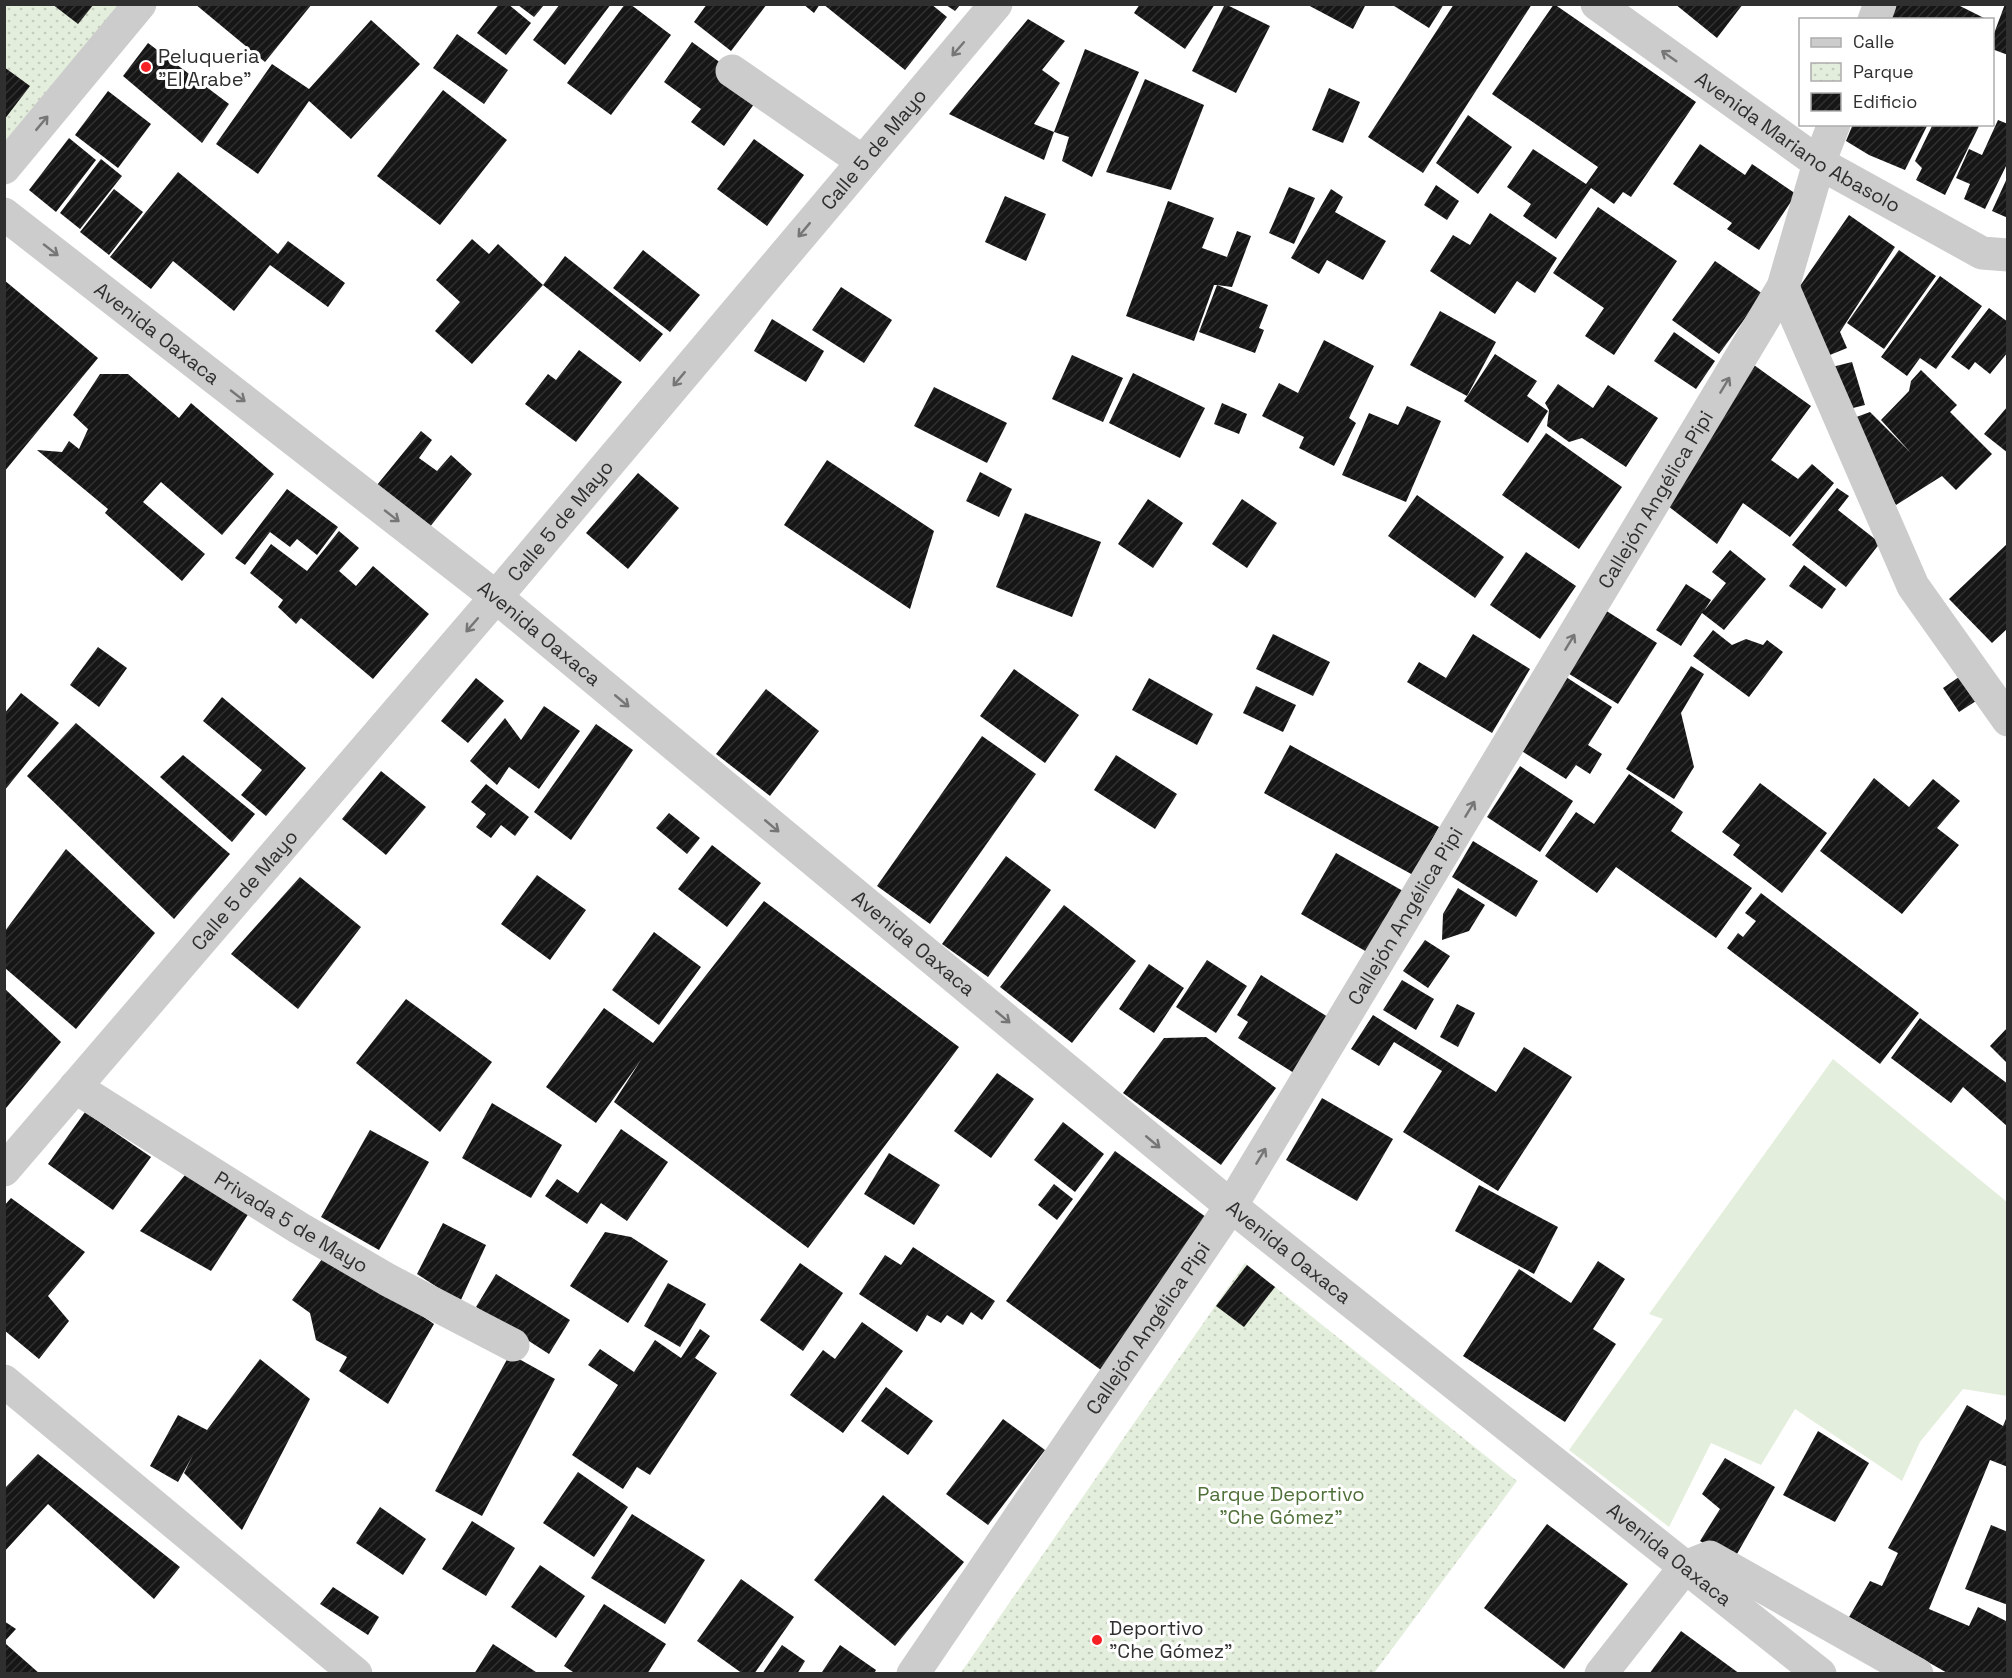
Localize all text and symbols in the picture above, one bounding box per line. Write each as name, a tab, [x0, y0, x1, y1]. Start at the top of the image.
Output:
legend	[1799, 18, 1994, 126]
text: Calle	[1853, 30, 1894, 53]
one-way arrow	[951, 41, 964, 57]
place label: Peluqueria "El Arabe"	[158, 43, 260, 92]
one-way arrow	[1661, 50, 1677, 62]
marker: Peluqueria "El Arabe"	[139, 60, 153, 74]
text: Parque	[1853, 60, 1914, 83]
street label: Avenida Mariano Abasolo	[1690, 65, 1905, 218]
street label: Calle 5 de Mayo	[815, 83, 932, 215]
text: Edificio	[1853, 90, 1917, 113]
one-way arrow	[35, 116, 49, 131]
one-way arrow	[797, 222, 811, 237]
one-way arrow	[42, 244, 58, 257]
street label: Avenida Oaxaca	[89, 276, 225, 390]
one-way arrow	[672, 371, 686, 386]
one-way arrow	[1719, 377, 1731, 394]
one-way arrow	[229, 389, 245, 402]
street label: Callejón Angélica Pipi	[1592, 406, 1719, 593]
street label: Calle 5 de Mayo	[502, 455, 619, 587]
one-way arrow	[383, 509, 399, 522]
street label: Avenida Oaxaca	[472, 575, 606, 692]
one-way arrow	[465, 617, 479, 632]
one-way arrow	[1565, 634, 1577, 651]
one-way arrow	[614, 695, 630, 708]
one-way arrow	[1464, 801, 1476, 818]
one-way arrow	[764, 819, 780, 832]
street label: Callejón Angélica Pipi	[1342, 822, 1469, 1010]
street label: Calle 5 de Mayo	[185, 824, 304, 956]
street label: Avenida Oaxaca	[847, 885, 981, 1002]
one-way arrow	[995, 1011, 1011, 1024]
one-way arrow	[1145, 1135, 1161, 1148]
one-way arrow	[1256, 1148, 1268, 1165]
street label: Privada 5 de Mayo	[209, 1165, 373, 1279]
street label: Avenida Oaxaca	[1221, 1194, 1357, 1310]
street label: Callejón Angélica Pipi	[1080, 1237, 1216, 1420]
park label: Parque Deportivo "Che Gómez"	[1197, 1481, 1365, 1530]
street label: Avenida Oaxaca	[1602, 1497, 1737, 1612]
place label: Deportivo "Che Gómez"	[1109, 1615, 1233, 1664]
marker: Deportivo "Che Gómez"	[1090, 1633, 1104, 1647]

